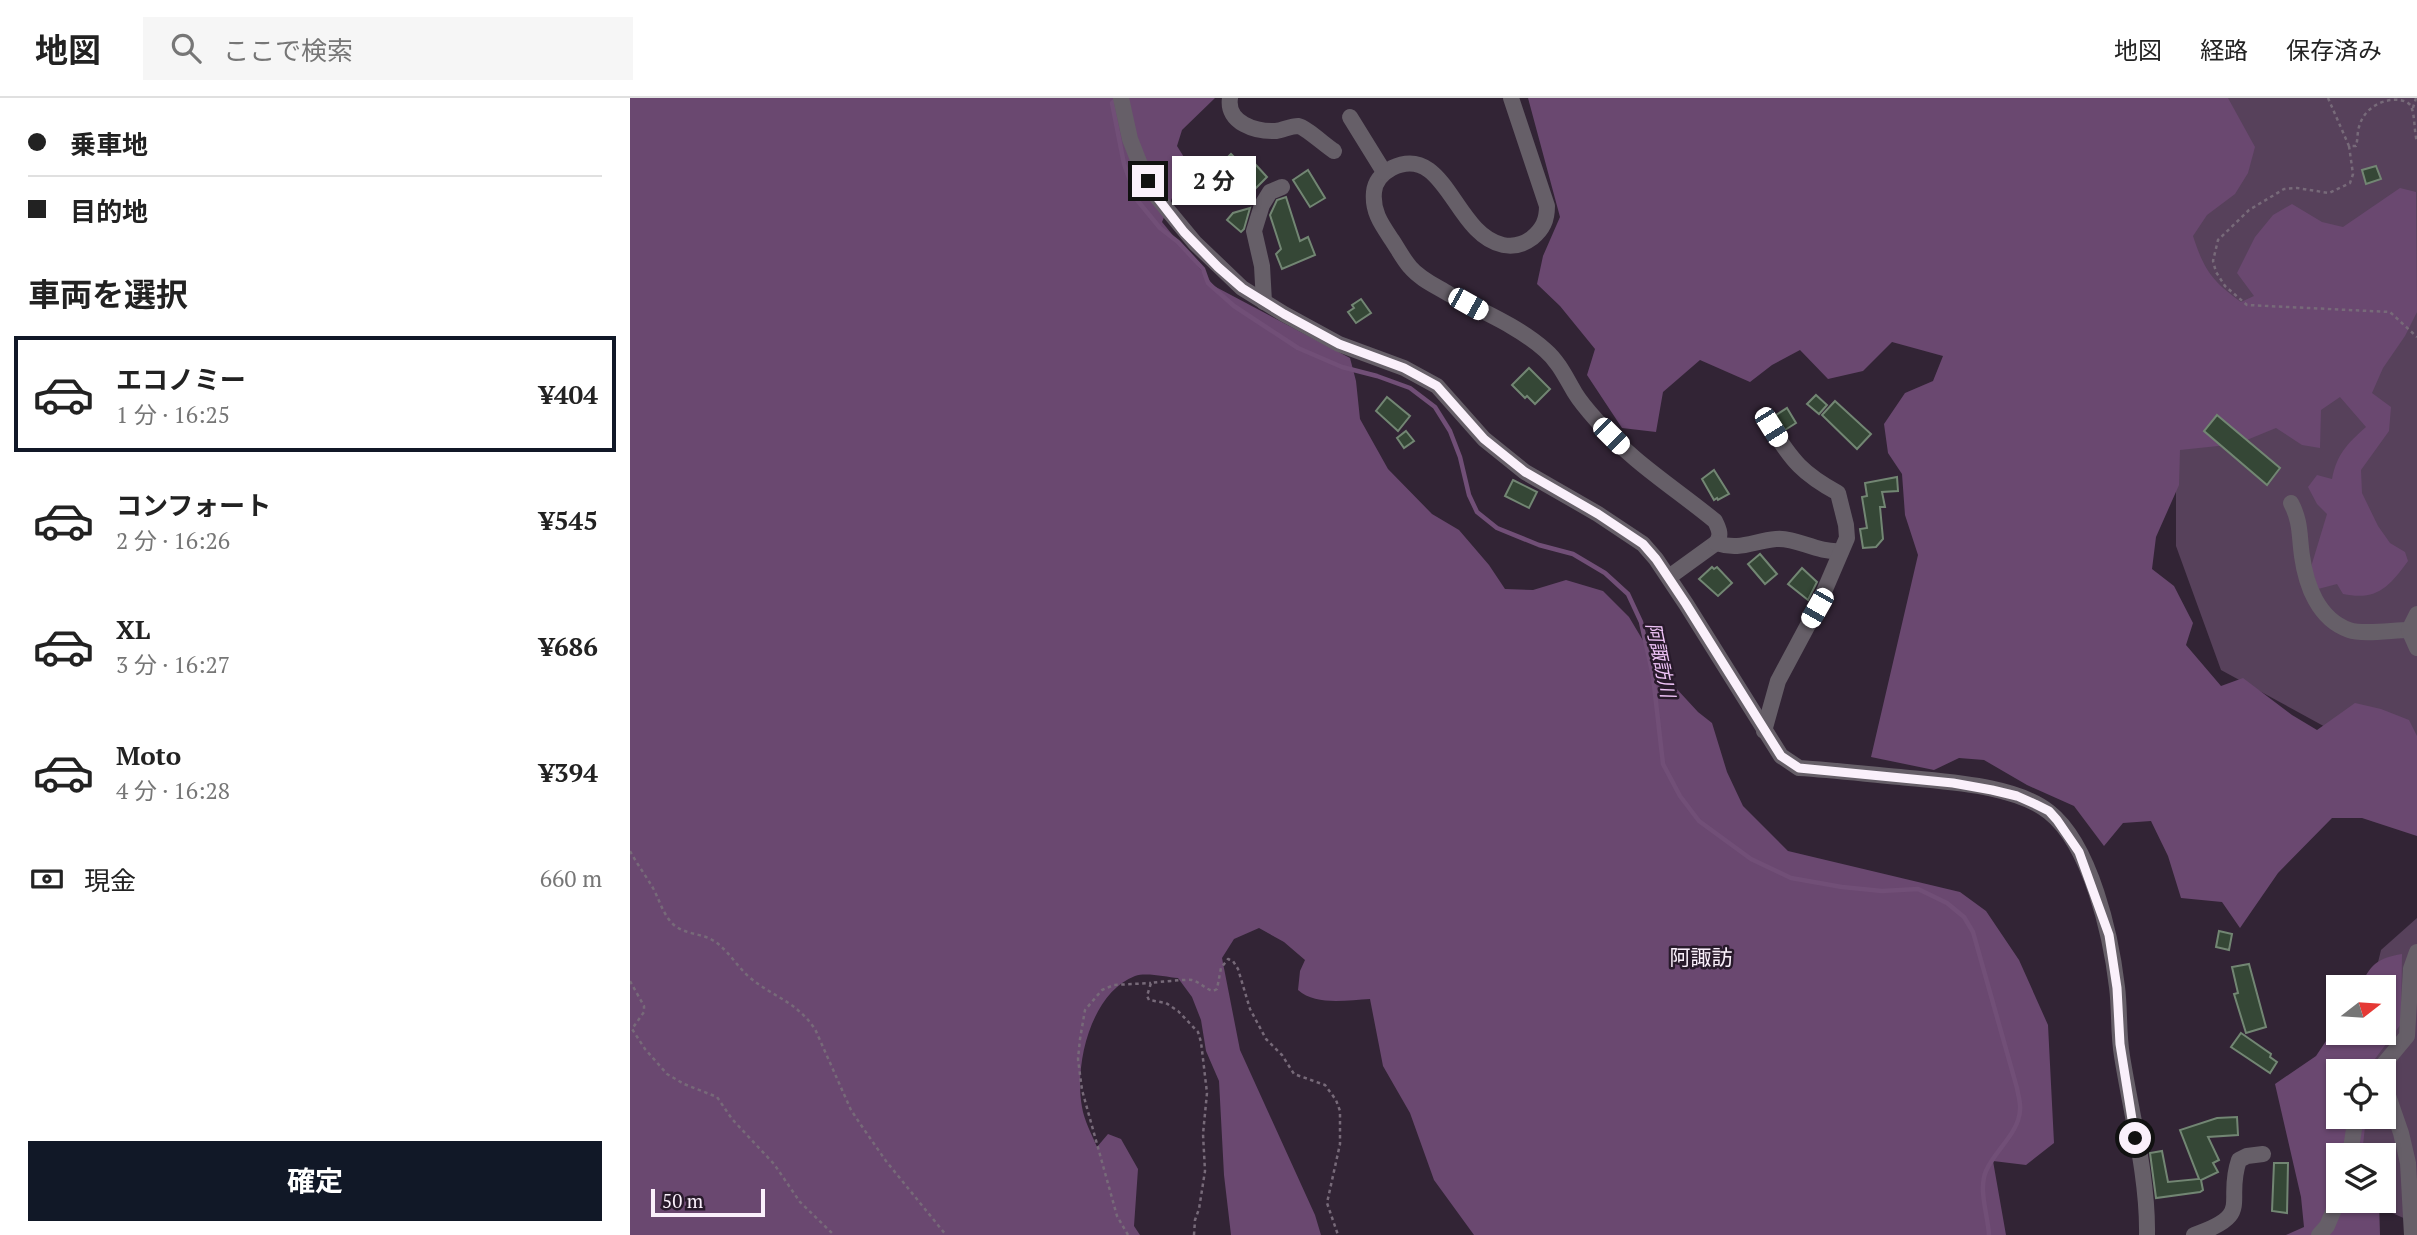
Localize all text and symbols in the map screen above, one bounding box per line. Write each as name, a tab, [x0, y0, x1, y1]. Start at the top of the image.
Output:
search box	[143, 17, 633, 80]
text: 地図	[35, 28, 101, 71]
icon: search	[167, 29, 205, 67]
text: ここで検索	[223, 33, 353, 67]
text: 地図	[2114, 34, 2162, 66]
text: 経路	[2200, 34, 2248, 66]
text: 保存済み	[2286, 34, 2382, 66]
text: 乗車地	[70, 127, 148, 161]
callout: 2 分	[1172, 156, 1256, 206]
route end	[1132, 165, 1164, 197]
text: 2 分	[1193, 165, 1235, 196]
text: 目的地	[70, 194, 148, 228]
text: 車両を選択	[28, 273, 188, 315]
car	[1445, 285, 1492, 323]
text: エコノミー	[116, 362, 246, 396]
icon: car	[32, 363, 95, 426]
text: ¥404	[539, 377, 598, 411]
text: 1 分 · 16:25	[116, 399, 230, 430]
car	[1751, 404, 1792, 450]
car	[1589, 414, 1634, 458]
text: コンフォート	[116, 488, 271, 522]
icon: car	[32, 489, 95, 552]
text: ¥545	[539, 503, 598, 537]
text: 2 分 · 16:26	[116, 525, 230, 556]
car	[1798, 585, 1837, 631]
text: XL	[116, 612, 150, 646]
icon: car	[32, 615, 95, 678]
water label: 阿諏訪川	[1641, 620, 1682, 702]
text: ¥686	[539, 629, 598, 663]
text: 3 分 · 16:27	[116, 649, 230, 680]
text: Moto	[116, 738, 181, 772]
icon: car	[32, 741, 95, 804]
text: ¥394	[539, 755, 598, 789]
text: 4 分 · 16:28	[116, 775, 230, 806]
icon: cash	[28, 860, 66, 898]
text: 現金	[84, 863, 136, 897]
text: 660 m	[540, 863, 602, 894]
district label: 阿諏訪	[1670, 943, 1733, 971]
north arrow	[2326, 975, 2396, 1045]
map controls	[2326, 975, 2396, 1213]
button: locate	[2326, 1059, 2396, 1129]
route start	[2119, 1122, 2151, 1154]
button: 確定	[28, 1141, 602, 1221]
button: layers	[2326, 1143, 2396, 1213]
scale bar	[651, 1186, 765, 1218]
text: 50 m	[662, 1188, 703, 1213]

